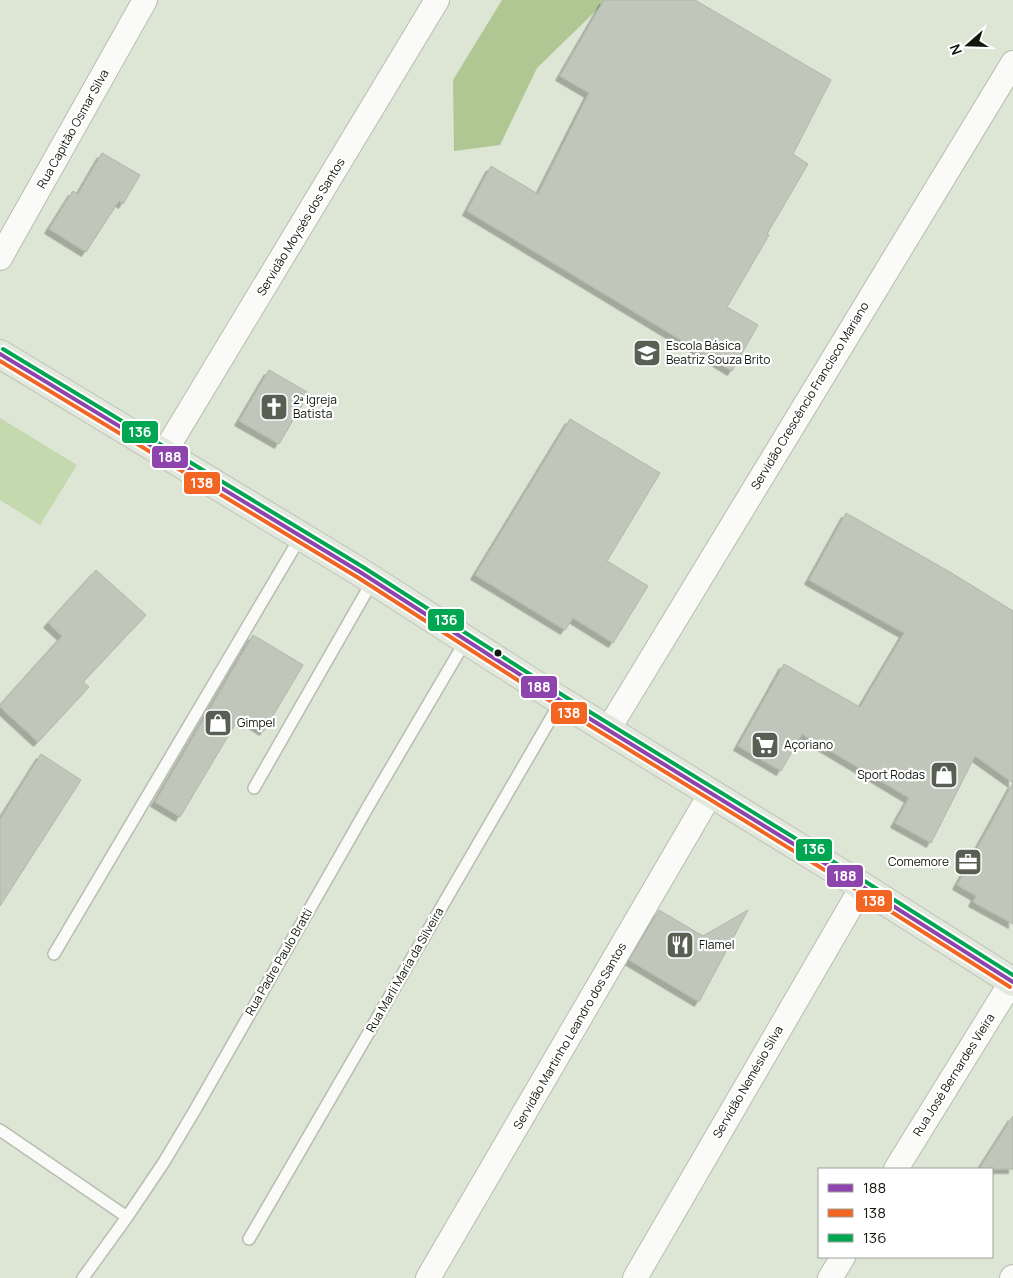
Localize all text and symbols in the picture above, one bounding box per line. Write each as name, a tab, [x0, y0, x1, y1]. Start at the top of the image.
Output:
north arrow	[943, 20, 993, 70]
text: N	[945, 42, 966, 58]
street label: Rua Capitão Osmar Silva	[33, 66, 112, 191]
street label: Servidão Moysés dos Santos	[253, 155, 349, 299]
street label: Servidão Crescêncio Francisco Mariano	[747, 299, 873, 493]
place label: Escola Básica Beatriz Souza Brito	[666, 337, 770, 368]
school or university icon: Escola Básica Beatriz Souza Brito	[632, 338, 662, 368]
place label: 2ª Igreja Batista	[293, 391, 337, 422]
church icon: 2ª Igreja Batista	[259, 392, 289, 422]
line badge: 136	[121, 420, 159, 444]
text: 136	[129, 422, 151, 441]
line badge: 188	[151, 445, 189, 469]
text: 188	[158, 447, 182, 466]
line badge: 138	[183, 471, 221, 495]
text: 138	[191, 473, 213, 492]
line badge: 136	[427, 608, 465, 632]
text: 136	[435, 610, 457, 629]
unlabelled marker	[493, 648, 503, 658]
line badge: 188	[520, 675, 558, 699]
text: 188	[527, 677, 551, 696]
line badge: 138	[550, 701, 588, 725]
text: 138	[558, 703, 580, 722]
shop icon: Gimpel	[203, 708, 233, 738]
place label: Gimpel	[237, 714, 275, 731]
supermarket icon: Açoriano	[750, 730, 780, 760]
place label: Açoriano	[784, 736, 833, 753]
shop icon: Sport Rodas	[929, 760, 959, 790]
place label: Sport Rodas	[857, 766, 925, 783]
line badge: 136	[795, 838, 833, 862]
text: 136	[803, 839, 825, 858]
office icon: Comemore	[953, 847, 983, 877]
place label: Comemore	[888, 853, 949, 870]
line badge: 188	[826, 864, 864, 888]
text: 188	[833, 866, 857, 885]
line badge: 138	[855, 889, 893, 913]
text: 138	[863, 891, 885, 910]
street label: Rua Marli Maria da Silveira	[362, 904, 447, 1035]
street label: Rua Padre Paulo Bratti	[241, 905, 316, 1018]
restaurant icon: Flamel	[665, 930, 695, 960]
place label: Flamel	[699, 936, 734, 953]
street label: Servidão Martinho Leandro dos Santos	[509, 939, 630, 1132]
street label: Rua José Bernardes Vieira	[909, 1010, 998, 1139]
street label: Servidão Nemésio Silva	[708, 1022, 787, 1141]
legend	[818, 1168, 993, 1258]
text: 188	[863, 1177, 886, 1198]
text: 138	[863, 1202, 886, 1223]
text: 136	[863, 1227, 886, 1248]

